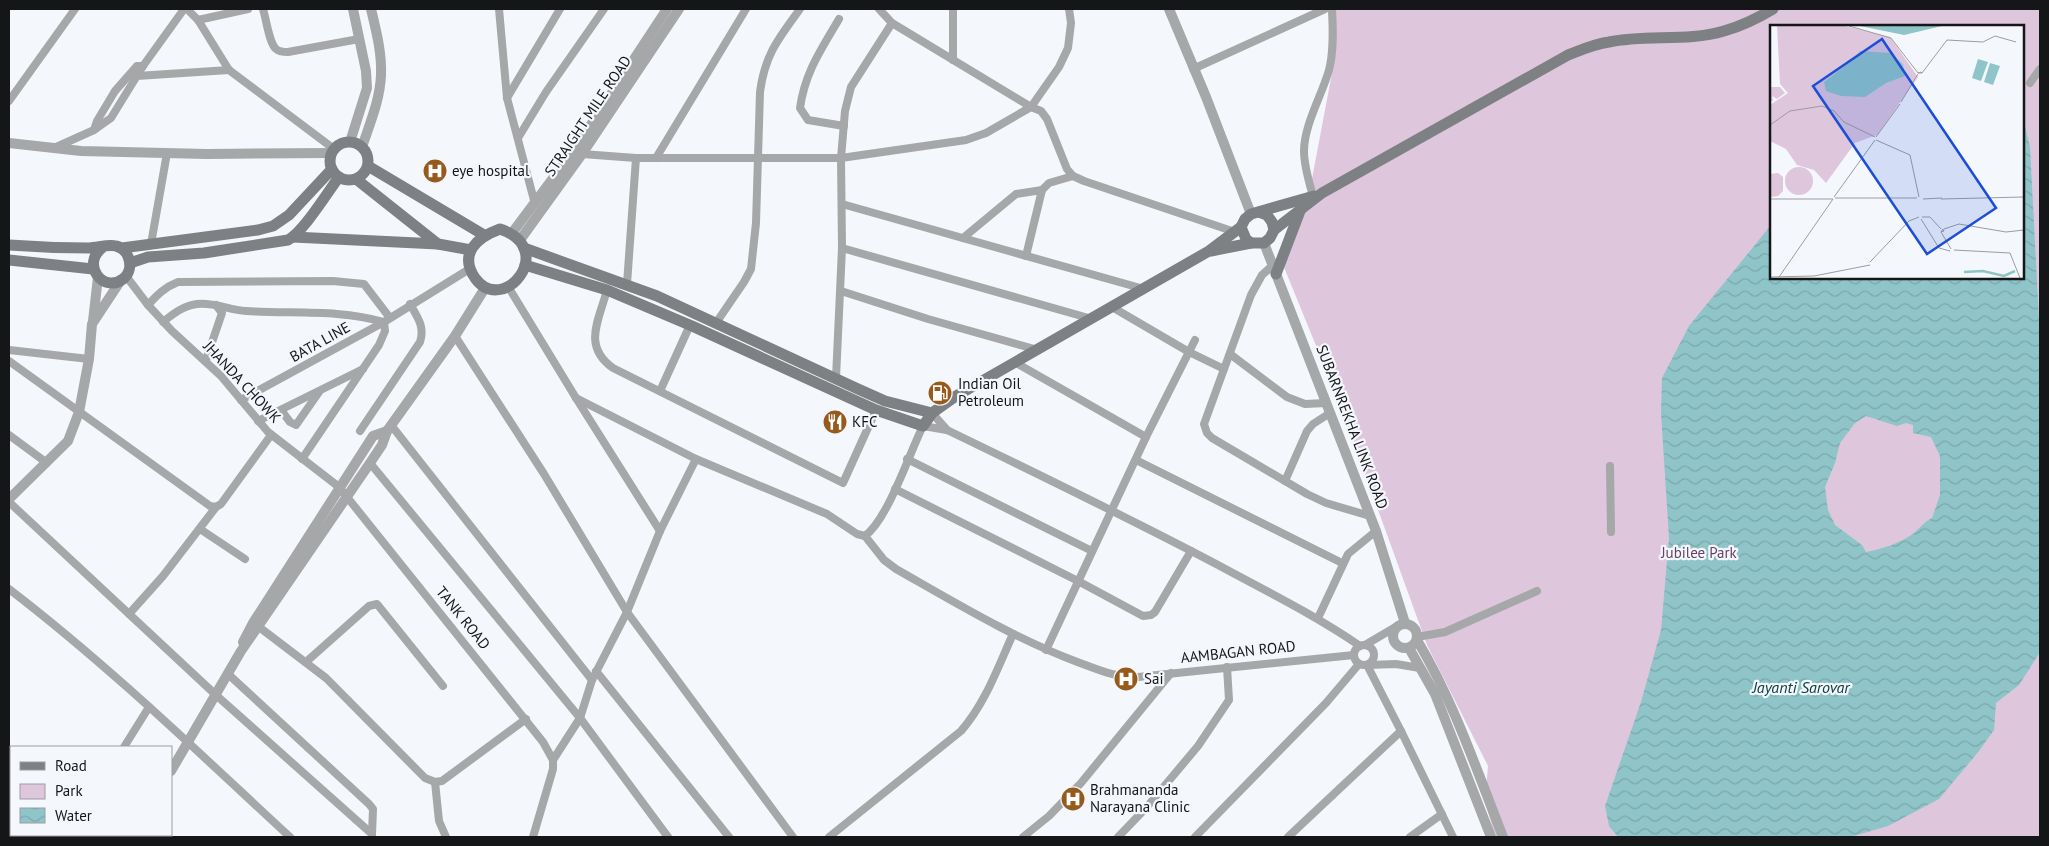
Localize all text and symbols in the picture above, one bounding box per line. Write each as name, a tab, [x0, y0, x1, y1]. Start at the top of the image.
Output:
inset map	[1770, 25, 2024, 279]
street label: STRAIGHT MILE ROAD	[540, 52, 635, 180]
hospital icon: eye hospital	[422, 158, 448, 184]
place label: eye hospital	[452, 161, 530, 180]
street label: BATA LINE	[286, 317, 353, 366]
street label: JHANDA CHOWK	[199, 336, 285, 427]
street label: SUBARNREKHA LINK ROAD	[1312, 342, 1393, 512]
place label: Indian Oil Petroleum	[958, 374, 1024, 410]
fuel station icon: Indian Oil Petroleum	[927, 380, 953, 406]
restaurant icon: KFC	[822, 409, 848, 435]
place label: KFC	[852, 412, 877, 431]
park label: Jubilee Park	[1660, 543, 1738, 562]
street label: TANK ROAD	[432, 582, 495, 653]
street label: AAMBAGAN ROAD	[1180, 636, 1296, 667]
hospital icon: Sai	[1113, 666, 1139, 692]
place label: Sai	[1144, 669, 1163, 688]
water label: Jayanti Sarovar	[1751, 677, 1851, 697]
legend	[10, 746, 172, 836]
text: Road	[55, 756, 87, 775]
place label: Brahmananda Narayana Clinic	[1090, 780, 1190, 816]
text: Park	[55, 781, 83, 800]
hospital icon: Brahmananda Narayana Clinic	[1060, 786, 1086, 812]
text: Water	[55, 806, 92, 825]

